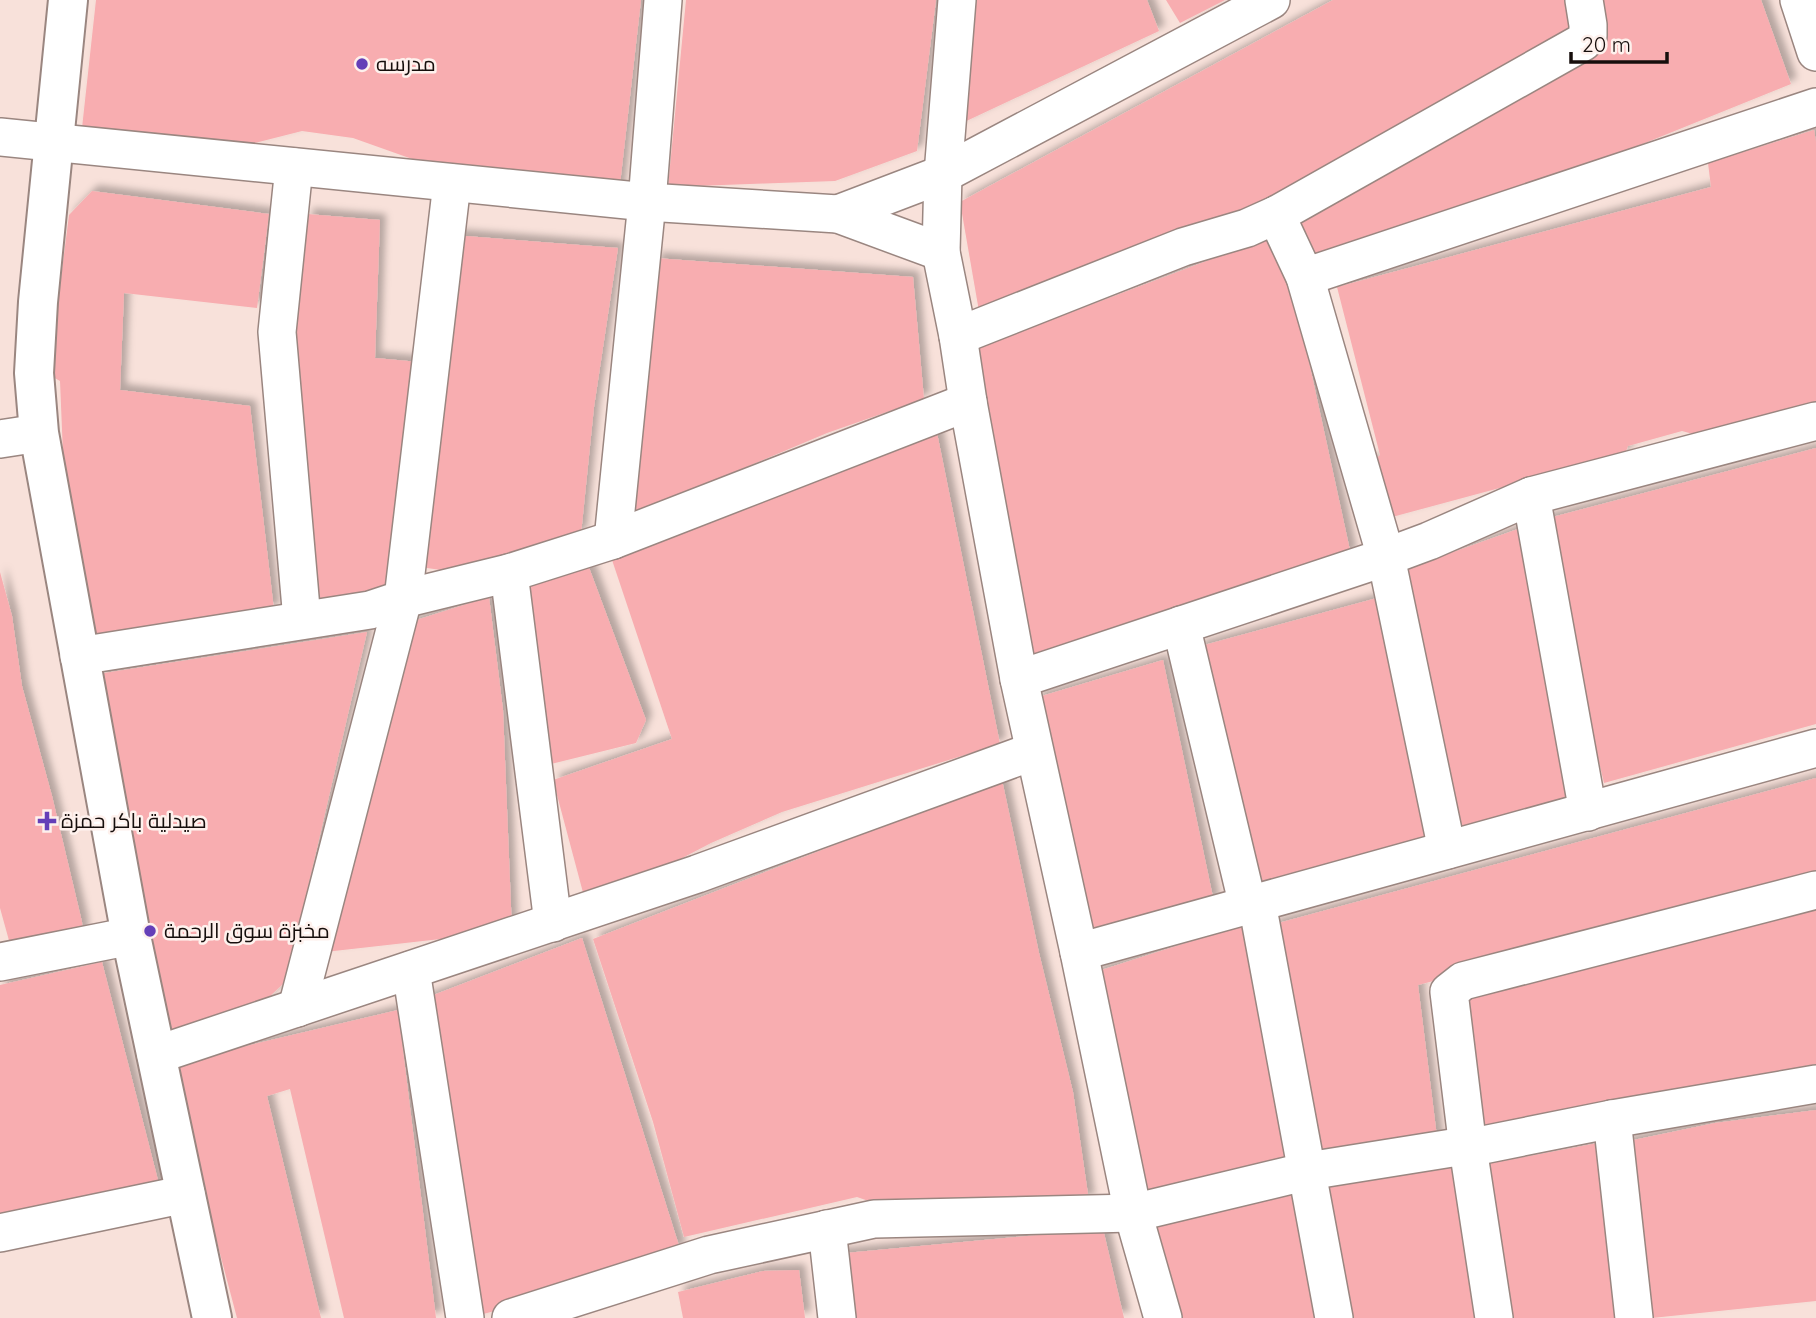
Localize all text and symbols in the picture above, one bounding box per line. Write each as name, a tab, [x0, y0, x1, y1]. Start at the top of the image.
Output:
scale bar	[1571, 21, 1667, 65]
text: 20 m	[1582, 31, 1631, 57]
place label: مدرسه	[376, 50, 436, 76]
marker: مدرسه	[354, 56, 370, 72]
place label: صيدلية باكر حمزة	[61, 807, 207, 833]
marker: صيدلية باكر حمزة	[39, 813, 55, 829]
place label: مخبزة سوق الرحمة	[164, 917, 330, 944]
marker: مخبزة سوق الرحمة	[142, 923, 158, 939]

